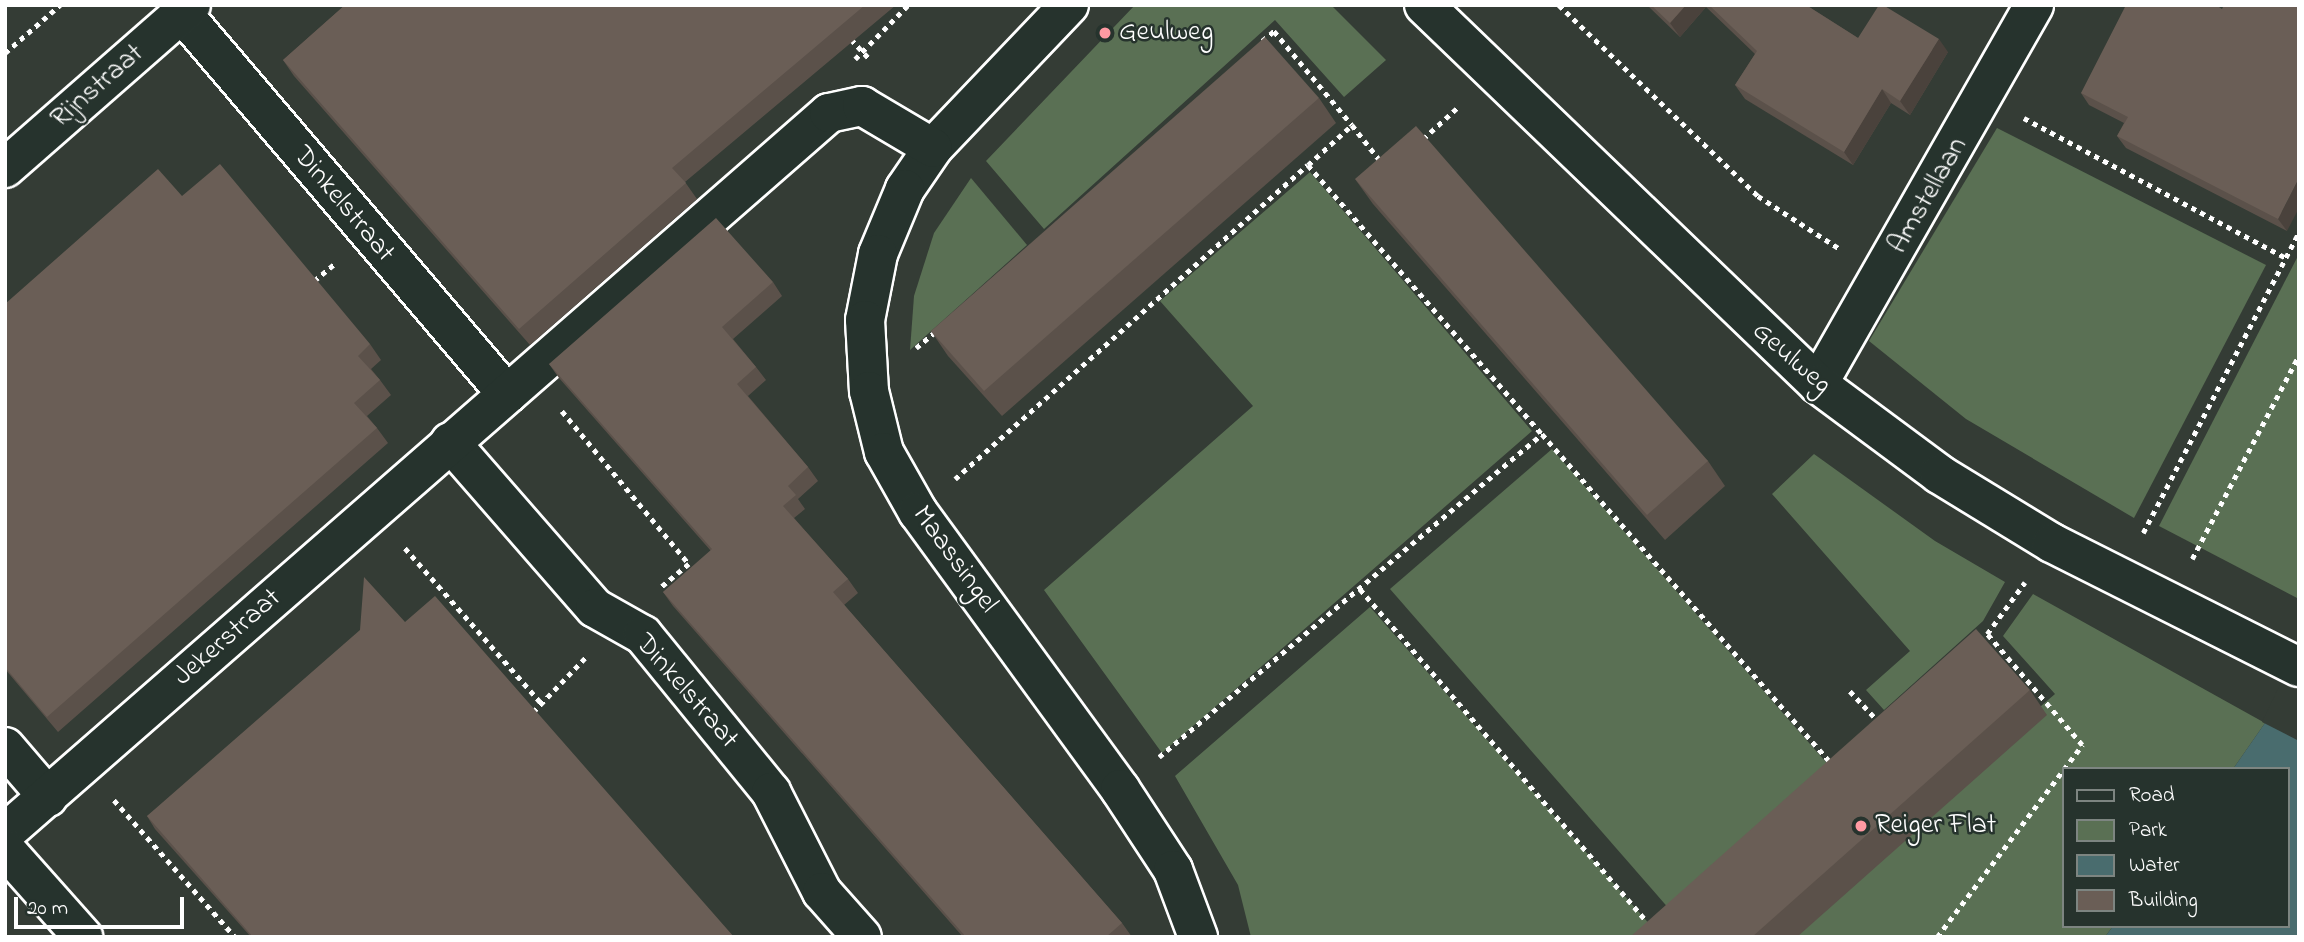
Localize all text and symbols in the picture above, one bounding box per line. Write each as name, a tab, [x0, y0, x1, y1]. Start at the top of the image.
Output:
place label: Geulweg	[1119, 16, 1213, 50]
marker: Geulweg	[1097, 25, 1113, 41]
street label: Rijnstraat	[45, 38, 151, 136]
street label: Amstellaan	[1882, 132, 1976, 260]
street label: Dinkelstraat	[285, 140, 401, 270]
street label: Geulweg	[1744, 315, 1838, 403]
street label: Maassingel	[904, 500, 1004, 620]
street label: Jekerstraat	[167, 582, 289, 694]
street label: Dinkelstraat	[627, 628, 745, 756]
legend	[2062, 767, 2290, 928]
text: Road	[2129, 781, 2175, 811]
place label: Reiger Flat	[1875, 809, 1996, 843]
text: Park	[2129, 816, 2167, 846]
marker: Reiger Flat	[1853, 818, 1869, 834]
text: Water	[2129, 851, 2180, 881]
scale bar	[18, 883, 187, 927]
text: Building	[2129, 886, 2198, 916]
text: 20 m	[27, 894, 68, 924]

